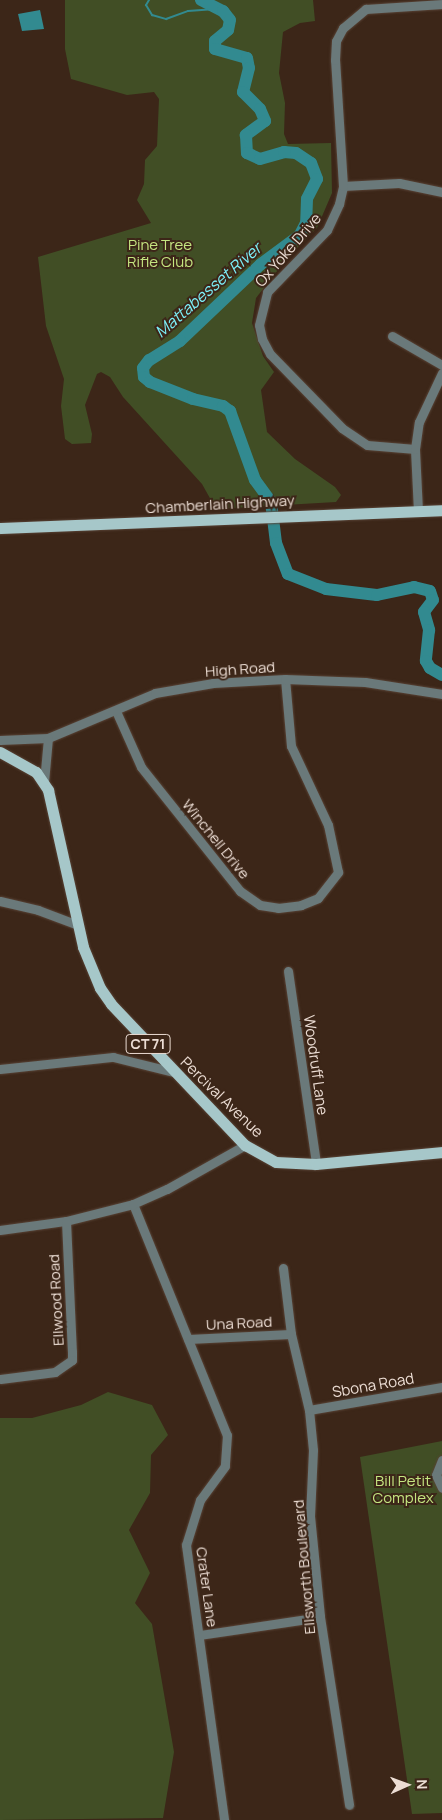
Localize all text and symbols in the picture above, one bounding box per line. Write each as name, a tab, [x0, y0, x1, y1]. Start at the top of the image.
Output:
street label: Ox Yoke Drive	[251, 210, 325, 290]
park label: Pine Tree Rifle Club	[127, 235, 193, 270]
water label: Mattabesset River	[151, 239, 265, 341]
street label: Chamberlain Highway	[145, 491, 295, 517]
street label: High Road	[204, 658, 276, 680]
street label: Winchell Drive	[178, 796, 254, 882]
street label: Woodruff Lane	[300, 1014, 332, 1116]
road number: CT 71	[124, 1032, 172, 1056]
street label: Percival Avenue	[177, 1053, 267, 1141]
street label: Ellwood Road	[45, 1254, 67, 1346]
street label: Una Road	[205, 1312, 273, 1334]
street label: Sbona Road	[331, 1369, 415, 1401]
park label: Bill Petit Complex	[372, 1471, 434, 1506]
street label: Ellsworth Boulevard	[289, 1499, 319, 1635]
street label: Crater Lane	[192, 1546, 222, 1628]
north arrow	[382, 1760, 432, 1810]
text: N	[413, 1779, 432, 1790]

